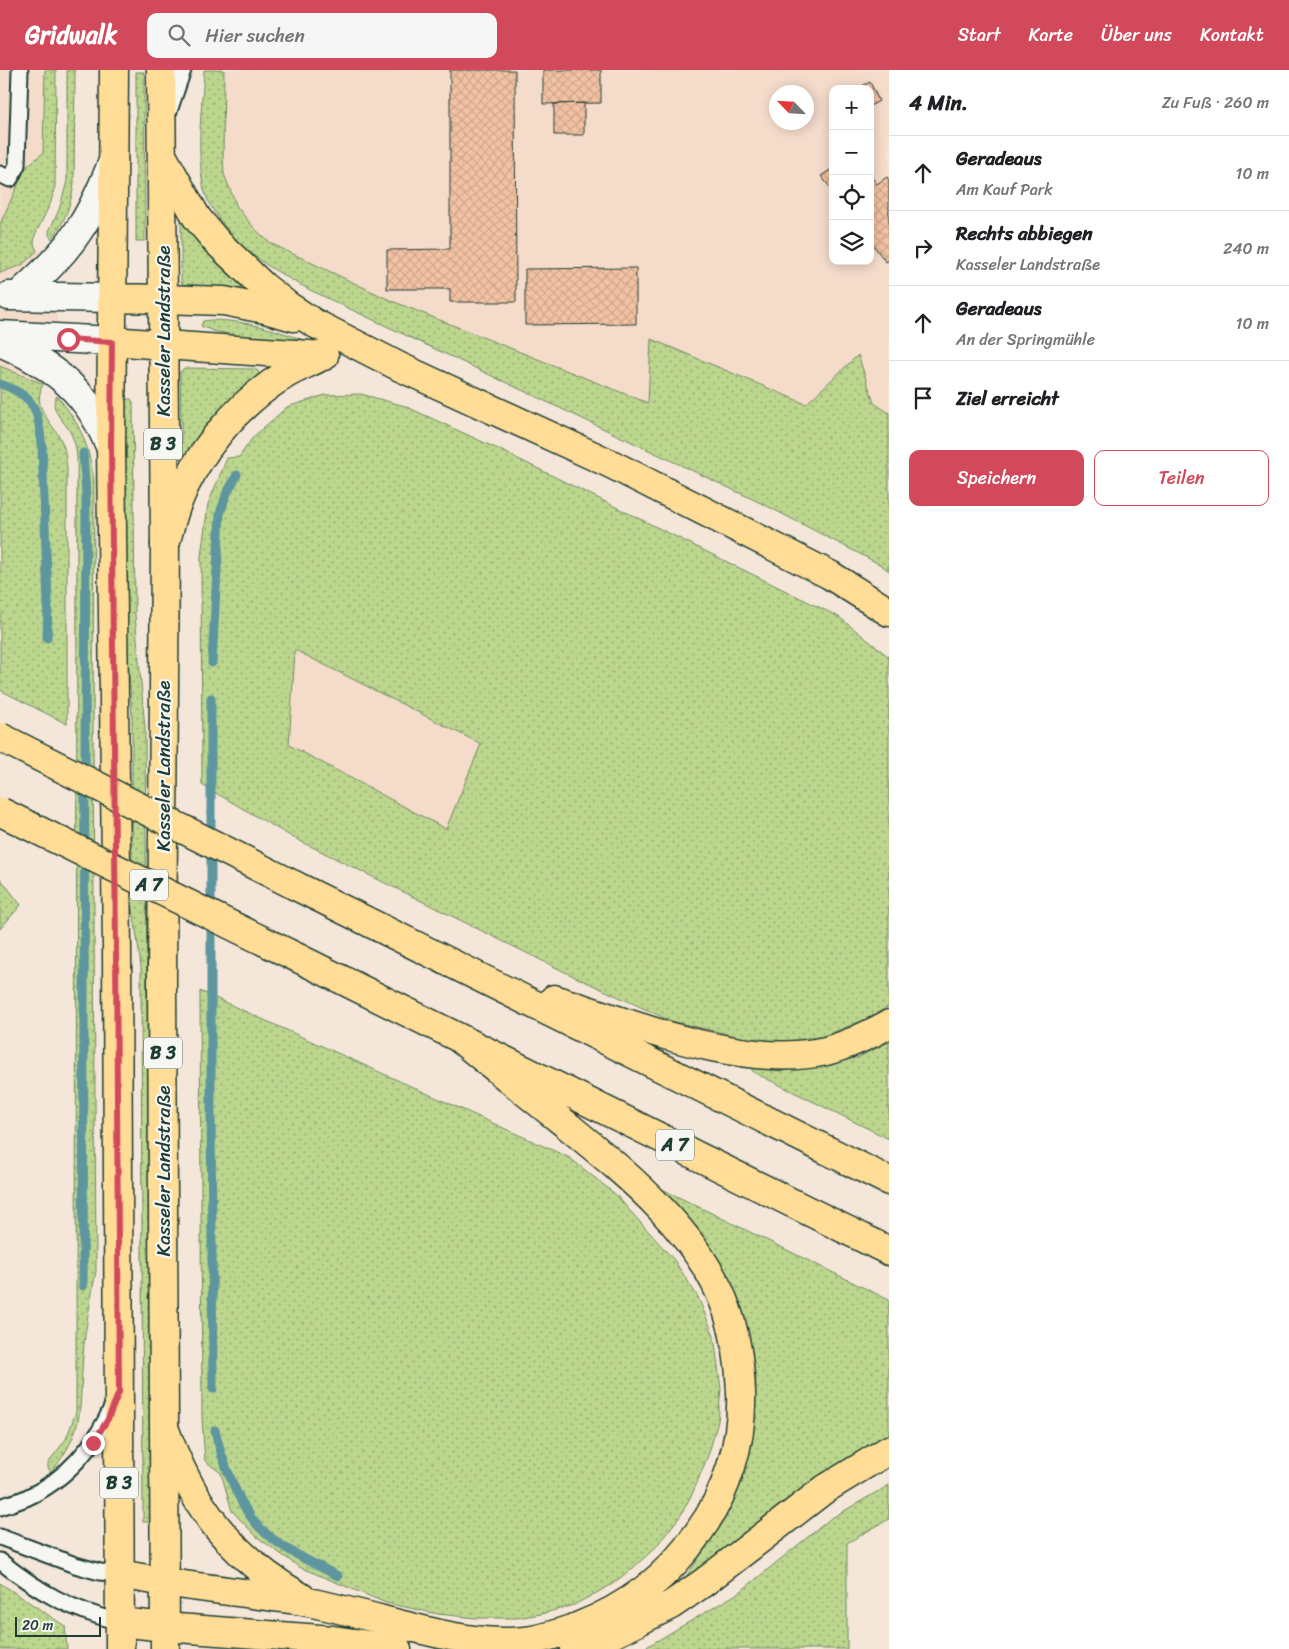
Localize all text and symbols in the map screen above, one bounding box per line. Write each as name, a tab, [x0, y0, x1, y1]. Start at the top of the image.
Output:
search box	[147, 13, 497, 58]
text: Gridwalk	[25, 14, 117, 56]
text: Hier suchen	[205, 19, 305, 52]
text: Start	[958, 19, 1001, 51]
text: Karte	[1029, 19, 1073, 51]
text: Über uns	[1101, 19, 1172, 51]
text: Kontakt	[1200, 19, 1264, 51]
icon: search	[165, 21, 193, 49]
text: 4 Min.	[909, 84, 968, 122]
north arrow	[769, 85, 814, 130]
map controls	[829, 85, 874, 265]
button: +	[829, 85, 874, 130]
text: Zu Fuß · 260 m	[1162, 88, 1269, 117]
button: −	[829, 130, 874, 175]
text: Geradeaus	[956, 142, 1042, 175]
icon: ahead	[909, 159, 937, 187]
text: 10 m	[1236, 159, 1269, 188]
button: locate	[829, 175, 874, 220]
text: Am Kauf Park	[956, 175, 1053, 204]
text: Rechts abbiegen	[956, 217, 1093, 250]
button: layers	[829, 220, 874, 265]
icon: right	[909, 234, 937, 262]
text: 240 m	[1223, 234, 1269, 263]
street label: Kasseler Landstraße	[147, 246, 180, 416]
text: Kasseler Landstraße	[956, 250, 1100, 279]
text: Geradeaus	[956, 292, 1042, 325]
icon: ahead	[909, 309, 937, 337]
text: 10 m	[1236, 309, 1269, 338]
text: An der Springmühle	[956, 325, 1095, 354]
route start	[57, 328, 80, 351]
text: Ziel erreicht	[956, 382, 1059, 415]
icon: arrive	[909, 384, 937, 412]
road number: B 3	[144, 428, 182, 459]
button: Speichern	[909, 450, 1084, 506]
button: Teilen	[1094, 450, 1269, 506]
street label: Kasseler Landstraße	[147, 681, 180, 851]
road number: A 7	[130, 870, 168, 900]
road number: B 3	[144, 1038, 182, 1068]
street label: Kasseler Landstraße	[147, 1086, 180, 1256]
road number: A 7	[656, 1130, 694, 1160]
route end	[82, 1432, 105, 1455]
road number: B 3	[100, 1468, 138, 1499]
text: 20 m	[22, 1613, 53, 1638]
scale bar	[15, 1614, 101, 1637]

